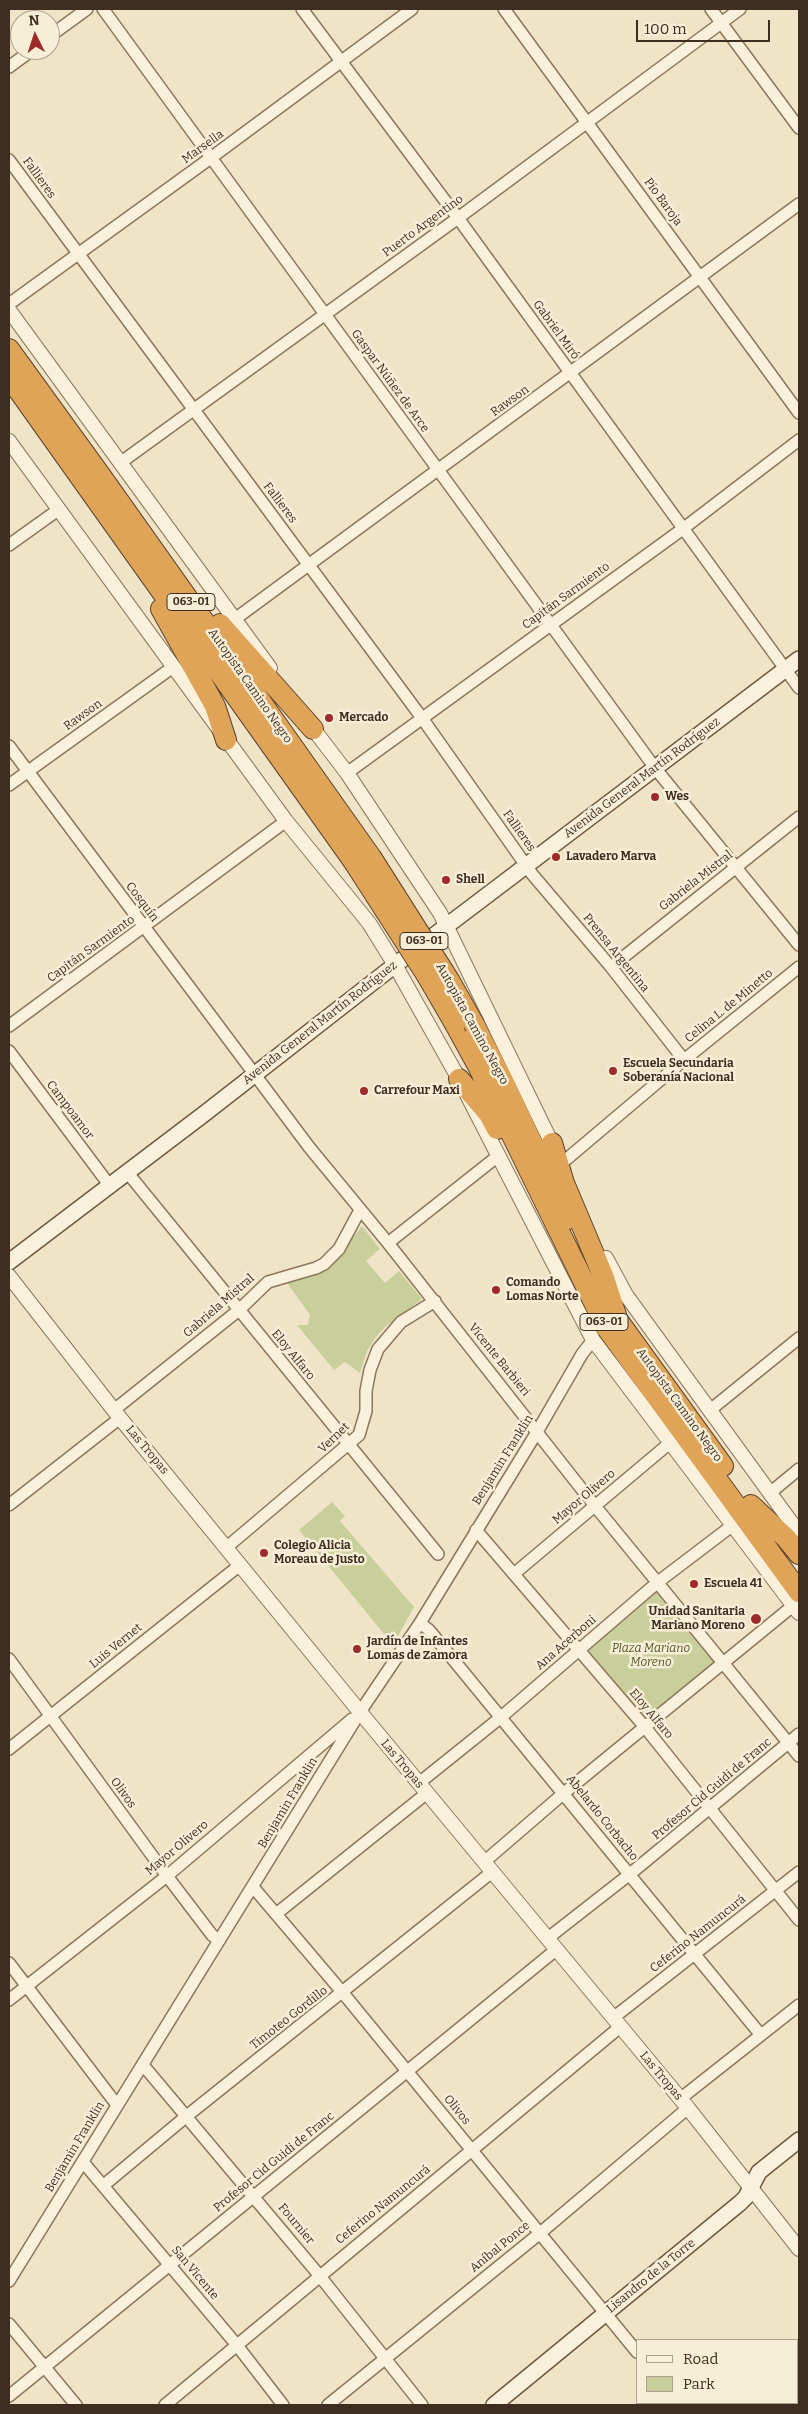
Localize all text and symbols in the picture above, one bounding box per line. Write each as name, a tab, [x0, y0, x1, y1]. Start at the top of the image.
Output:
north arrow	[10, 10, 60, 60]
scale bar	[638, 10, 772, 42]
text: N	[28, 12, 40, 29]
text: 100 m	[644, 20, 687, 38]
street label: Marsella	[179, 127, 227, 167]
street label: Fallieres	[19, 155, 59, 201]
street label: Pío Baroja	[641, 175, 685, 229]
street label: Puerto Argentino	[380, 192, 466, 260]
street label: Gabriel Miró	[530, 298, 582, 362]
street label: Gaspar Núñez de Arce	[348, 327, 432, 435]
street label: Rawson	[488, 382, 532, 420]
street label: Fallieres	[260, 480, 300, 526]
street label: Capitán Sarmiento	[520, 559, 612, 633]
road number: 063-01	[167, 594, 215, 610]
street label: Autopista Camino Negro	[205, 626, 295, 746]
street label: Rawson	[61, 696, 105, 734]
place label: Mercado	[339, 711, 388, 725]
marker: Mercado	[323, 712, 335, 724]
street label: Avenida General Martín Rodríguez	[561, 715, 723, 841]
place label: Wes	[665, 790, 689, 804]
marker: Wes	[649, 791, 661, 803]
street label: Fallieres	[500, 807, 538, 855]
street label: Gabriela Mistral	[656, 848, 736, 914]
place label: Lavadero Marva	[566, 850, 656, 864]
marker: Lavadero Marva	[550, 851, 562, 863]
place label: Shell	[456, 873, 485, 887]
marker: Shell	[440, 874, 452, 886]
street label: Cosquín	[123, 879, 161, 925]
street label: Prensa Argentina	[580, 911, 652, 995]
street label: Capitán Sarmiento	[45, 912, 137, 986]
road number: 063-01	[400, 932, 448, 949]
street label: Avenida General Martín Rodríguez	[240, 958, 400, 1088]
street label: Autopista Camino Negro	[433, 961, 511, 1087]
street label: Celina L. de Minetto	[682, 966, 776, 1046]
place label: Escuela Secundaria Soberanía Nacional	[623, 1057, 734, 1085]
marker: Escuela Secundaria Soberanía Nacional	[607, 1065, 619, 1077]
street label: Campoamor	[43, 1078, 97, 1142]
place label: Carrefour Maxi	[374, 1084, 460, 1098]
marker: Carrefour Maxi	[358, 1085, 370, 1097]
street label: Gabriela Mistral	[181, 1271, 257, 1341]
place label: Comando Lomas Norte	[506, 1276, 579, 1304]
marker: Comando Lomas Norte	[490, 1284, 502, 1296]
road number: 063-01	[580, 1314, 628, 1330]
street label: Vicente Barbieri	[465, 1321, 533, 1399]
street label: Eloy Alfaro	[268, 1327, 318, 1383]
street label: Autopista Camino Negro	[633, 1345, 725, 1465]
street label: Benjamin Franklin	[469, 1412, 537, 1508]
street label: Vernet	[315, 1420, 353, 1456]
street label: Las Tropas	[122, 1423, 172, 1477]
street label: Mayor Olivero	[550, 1467, 618, 1527]
place label: Colegio Alicia Moreau de Justo	[274, 1539, 365, 1567]
marker: Colegio Alicia Moreau de Justo	[258, 1547, 270, 1559]
place label: Escuela 41	[704, 1577, 762, 1591]
marker: Escuela 41	[688, 1578, 700, 1590]
place label: Unidad Sanitaria Mariano Moreno	[649, 1605, 745, 1633]
marker: Unidad Sanitaria Mariano Moreno	[749, 1612, 763, 1626]
street label: Ana Acerboni	[533, 1613, 599, 1673]
street label: Luis Vernet	[87, 1621, 145, 1671]
place label: Jardín de Infantes Lomas de Zamora	[367, 1635, 468, 1663]
park label: Plaza Mariano Moreno	[612, 1642, 690, 1670]
marker: Jardín de Infantes Lomas de Zamora	[351, 1643, 363, 1655]
street label: Eloy Alfaro	[626, 1686, 676, 1742]
street label: Profesor Cid Guidi de Franc	[650, 1735, 774, 1843]
street label: Las Tropas	[377, 1737, 427, 1791]
street label: Benjamin Franklin	[255, 1755, 321, 1851]
street label: Abelardo Corbacho	[563, 1772, 641, 1864]
street label: Olivos	[107, 1775, 139, 1811]
street label: Mayor Olivero	[143, 1818, 211, 1878]
street label: Ceferino Namuncurá	[647, 1892, 749, 1976]
street label: Timoteo Gordillo	[248, 1983, 330, 2053]
street label: Las Tropas	[636, 2049, 686, 2103]
street label: Olivos	[441, 2092, 473, 2128]
street label: Benjamin Franklin	[42, 2099, 108, 2195]
street label: Profesor Cid Guidi de Franc	[211, 2109, 337, 2215]
street label: Ceferino Namuncurá	[333, 2162, 433, 2248]
street label: Fournier	[275, 2201, 317, 2247]
street label: Aníbal Ponce	[467, 2218, 533, 2276]
street label: Lisandro de la Torre	[604, 2236, 698, 2316]
street label: San Vicente	[168, 2243, 222, 2303]
legend	[636, 2339, 798, 2404]
text: Road	[683, 2350, 718, 2368]
text: Park	[683, 2375, 715, 2393]

